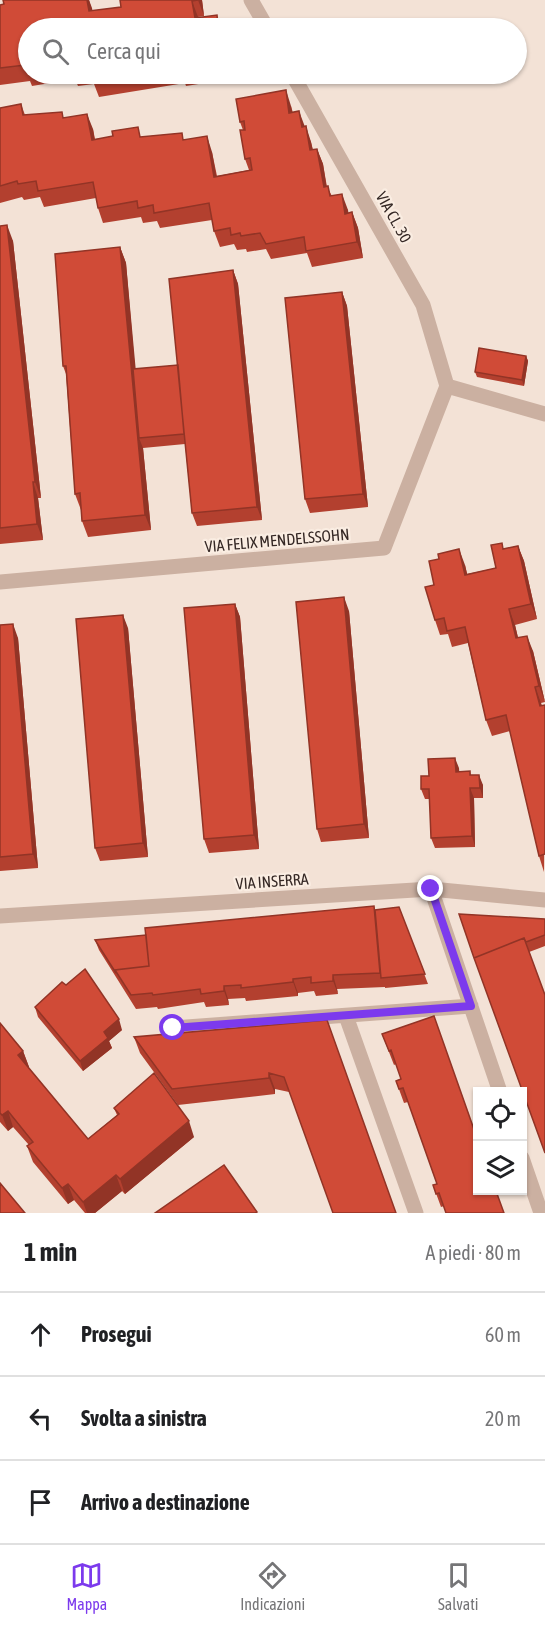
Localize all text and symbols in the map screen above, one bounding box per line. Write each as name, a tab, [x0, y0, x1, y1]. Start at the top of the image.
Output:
search box	[18, 18, 527, 84]
icon: search	[39, 35, 72, 68]
text: Cerca qui	[87, 38, 161, 64]
street label: VIA CL. 30	[373, 188, 415, 246]
street label: VIA FELIX MENDELSSOHN	[204, 525, 350, 555]
street label: VIA INSERRA	[235, 869, 309, 893]
route end	[417, 875, 443, 901]
route start	[159, 1014, 185, 1040]
map controls	[473, 1087, 527, 1195]
button: locate	[473, 1087, 527, 1141]
button: layers	[473, 1141, 527, 1195]
text: 1 min	[24, 1237, 77, 1267]
text: A piedi · 80 m	[426, 1241, 521, 1264]
icon: ahead	[24, 1318, 57, 1351]
text: Prosegui	[81, 1321, 152, 1347]
text: 60 m	[485, 1323, 521, 1346]
icon: left	[24, 1402, 57, 1435]
text: Svolta a sinistra	[81, 1405, 207, 1431]
text: 20 m	[485, 1407, 521, 1430]
icon: arrive	[24, 1486, 57, 1519]
text: Arrivo a destinazione	[81, 1489, 250, 1515]
tab: Mappa	[66, 1559, 107, 1613]
tab: Indicazioni	[240, 1559, 305, 1613]
tab: Salvati	[438, 1559, 478, 1613]

